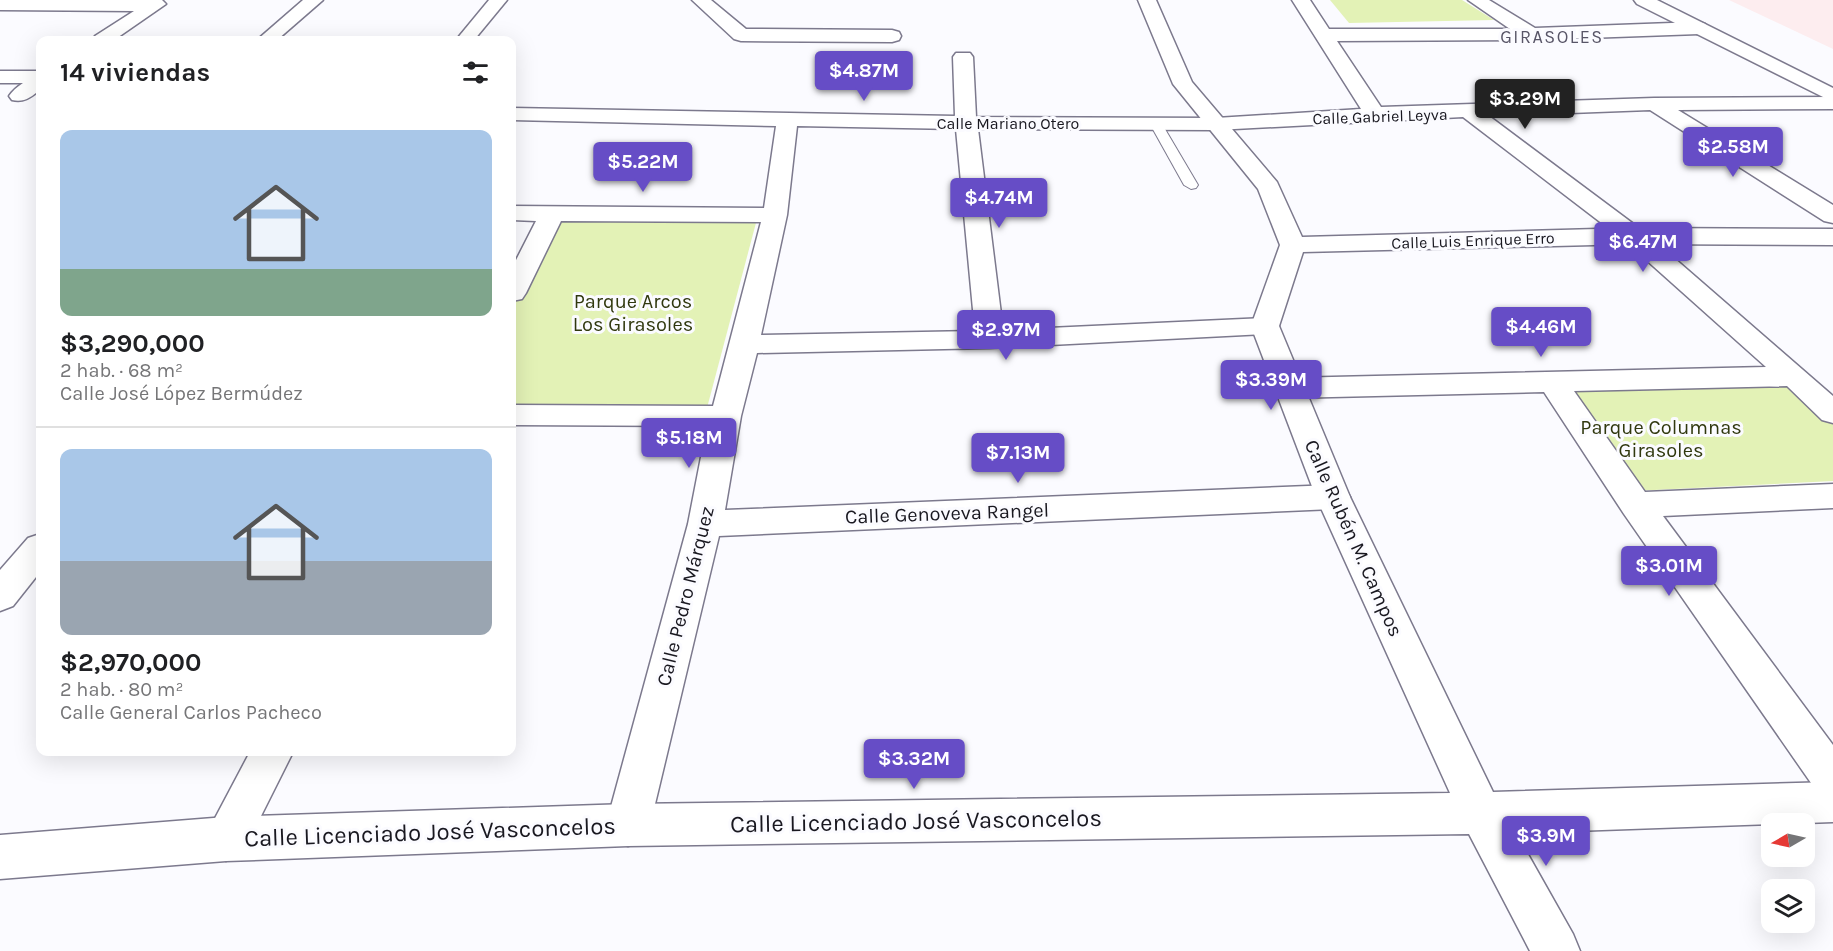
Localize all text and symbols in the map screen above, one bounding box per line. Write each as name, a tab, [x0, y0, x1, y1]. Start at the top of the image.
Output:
district label: GIRASOLES	[1500, 26, 1604, 48]
pin: $4.87M	[815, 51, 913, 102]
icon: filters	[459, 56, 492, 89]
text: 14 viviendas	[60, 57, 210, 88]
text: $4.87M	[829, 59, 899, 82]
pin: $3.29M	[1476, 79, 1574, 130]
text: $3.29M	[1489, 87, 1561, 110]
street label: Calle Gabriel Leyva	[1312, 105, 1448, 128]
street label: Calle Mariano Otero	[937, 114, 1079, 133]
pin: $2.58M	[1684, 127, 1782, 178]
text: $2.58M	[1697, 135, 1769, 158]
pin: $5.22M	[594, 142, 692, 193]
text: $5.22M	[607, 150, 679, 173]
icon: home	[222, 169, 330, 277]
pin: $4.74M	[950, 178, 1048, 229]
text: $4.74M	[964, 186, 1034, 209]
pin: $6.47M	[1594, 222, 1692, 273]
street label: Calle Luis Enrique Erro	[1391, 228, 1555, 253]
text: $6.47M	[1608, 230, 1678, 253]
park label: Parque Arcos Los Girasoles	[573, 290, 693, 336]
pin: $4.46M	[1492, 307, 1590, 358]
pin: $2.97M	[957, 310, 1055, 361]
text: $4.46M	[1505, 315, 1577, 338]
text: $2.97M	[971, 318, 1041, 341]
text: $3,290,000	[60, 328, 205, 359]
text: 2 hab. · 68 m²	[60, 359, 183, 382]
pin: $3.39M	[1222, 360, 1320, 411]
text: $3.39M	[1235, 368, 1307, 391]
text: Calle José López Bermúdez	[60, 382, 303, 405]
park label: Parque Columnas Girasoles	[1580, 416, 1742, 462]
pin: $5.18M	[640, 418, 738, 469]
text: $5.18M	[655, 426, 723, 449]
pin: $7.13M	[969, 433, 1067, 484]
street label: Calle Rubén M. Campos	[1300, 436, 1407, 640]
text: $7.13M	[985, 441, 1051, 464]
icon: home	[222, 488, 330, 596]
street label: Calle Genoveva Rangel	[845, 498, 1049, 529]
street label: Calle Pedro Márquez	[652, 504, 719, 688]
pin: $3.01M	[1620, 546, 1718, 597]
text: $3.01M	[1635, 554, 1703, 577]
text: $2,970,000	[60, 647, 201, 678]
text: 2 hab. · 80 m²	[60, 678, 184, 701]
text: Calle General Carlos Pacheco	[60, 701, 322, 724]
pin: $3.32M	[865, 739, 963, 790]
text: $3.32M	[878, 747, 950, 770]
street label: Calle Licenciado José Vasconcelos	[730, 804, 1102, 838]
street label: Calle Licenciado José Vasconcelos	[244, 812, 616, 852]
north arrow	[1761, 813, 1815, 867]
map controls	[1761, 813, 1815, 933]
pin: $3.9M	[1504, 816, 1588, 867]
text: $3.9M	[1516, 824, 1576, 847]
button: layers	[1761, 879, 1815, 933]

